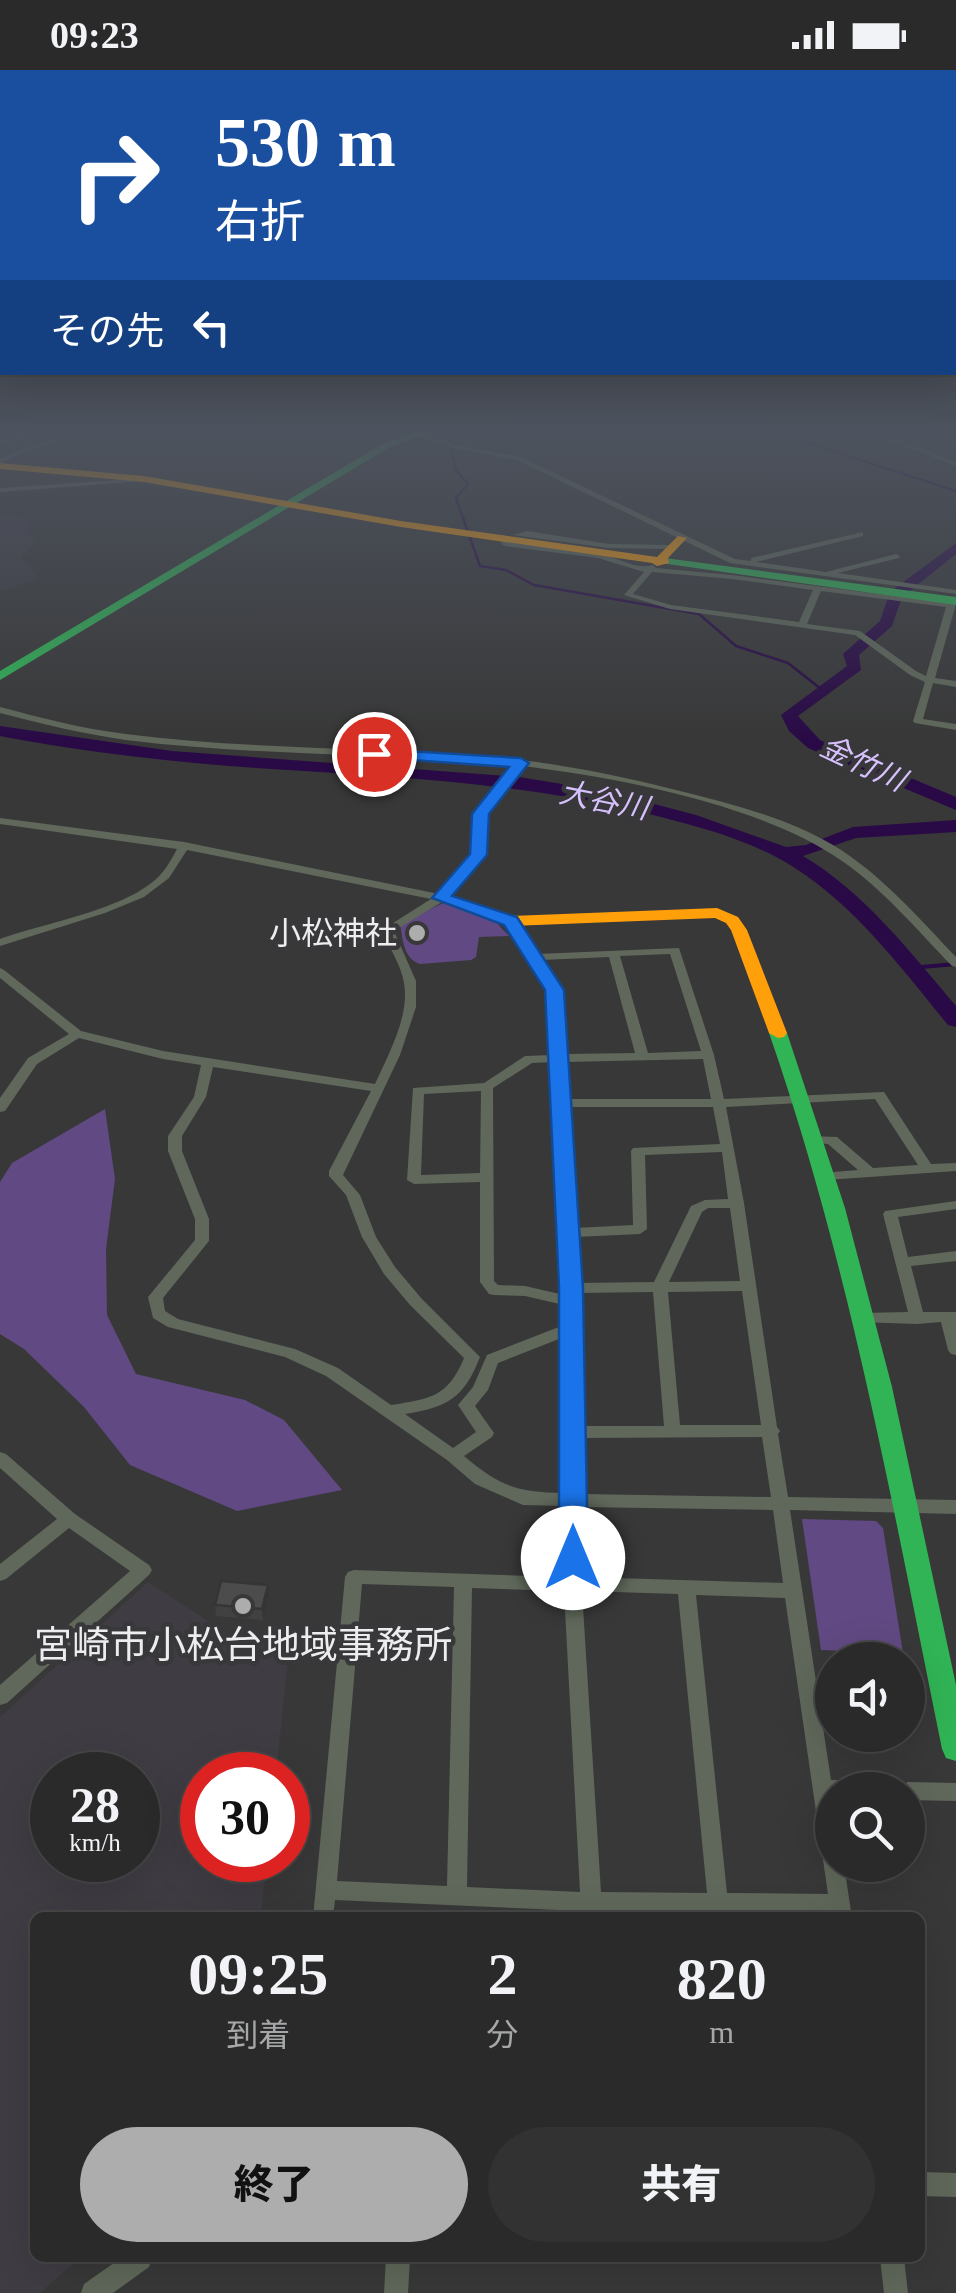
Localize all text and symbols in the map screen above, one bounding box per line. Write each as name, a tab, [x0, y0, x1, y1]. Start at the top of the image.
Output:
text: 09:23	[50, 14, 139, 56]
text: 530 m	[215, 104, 396, 181]
icon: right	[50, 110, 180, 240]
text: 右折	[215, 197, 305, 247]
icon: left	[184, 300, 239, 355]
text: その先	[50, 310, 164, 352]
pin	[332, 712, 417, 797]
icon: arrive	[347, 727, 402, 782]
water label: 金竹川	[815, 729, 913, 798]
water label: 大谷川	[557, 775, 654, 825]
place label: 小松神社	[269, 915, 397, 951]
marker: 小松神社	[406, 922, 428, 944]
position arrow	[521, 1506, 625, 1610]
marker: 宮崎市小松台地域事務所	[232, 1595, 254, 1617]
place label: 宮崎市小松台地域事務所	[34, 1624, 452, 1666]
map controls	[815, 1642, 925, 1882]
button: sound	[815, 1642, 925, 1752]
speed limit sign: 30	[180, 1752, 310, 1882]
button: search	[815, 1772, 925, 1882]
text: 28	[70, 1777, 120, 1833]
text: km/h	[69, 1829, 121, 1856]
text: 09:25	[188, 1941, 328, 2007]
text: 2	[487, 1941, 517, 2007]
text: 820	[677, 1946, 767, 2012]
text: m	[709, 2014, 734, 2050]
text: 到着	[226, 2017, 290, 2053]
text: 分	[486, 2017, 519, 2053]
button: 終了	[80, 2127, 468, 2242]
button: 共有	[488, 2127, 875, 2242]

